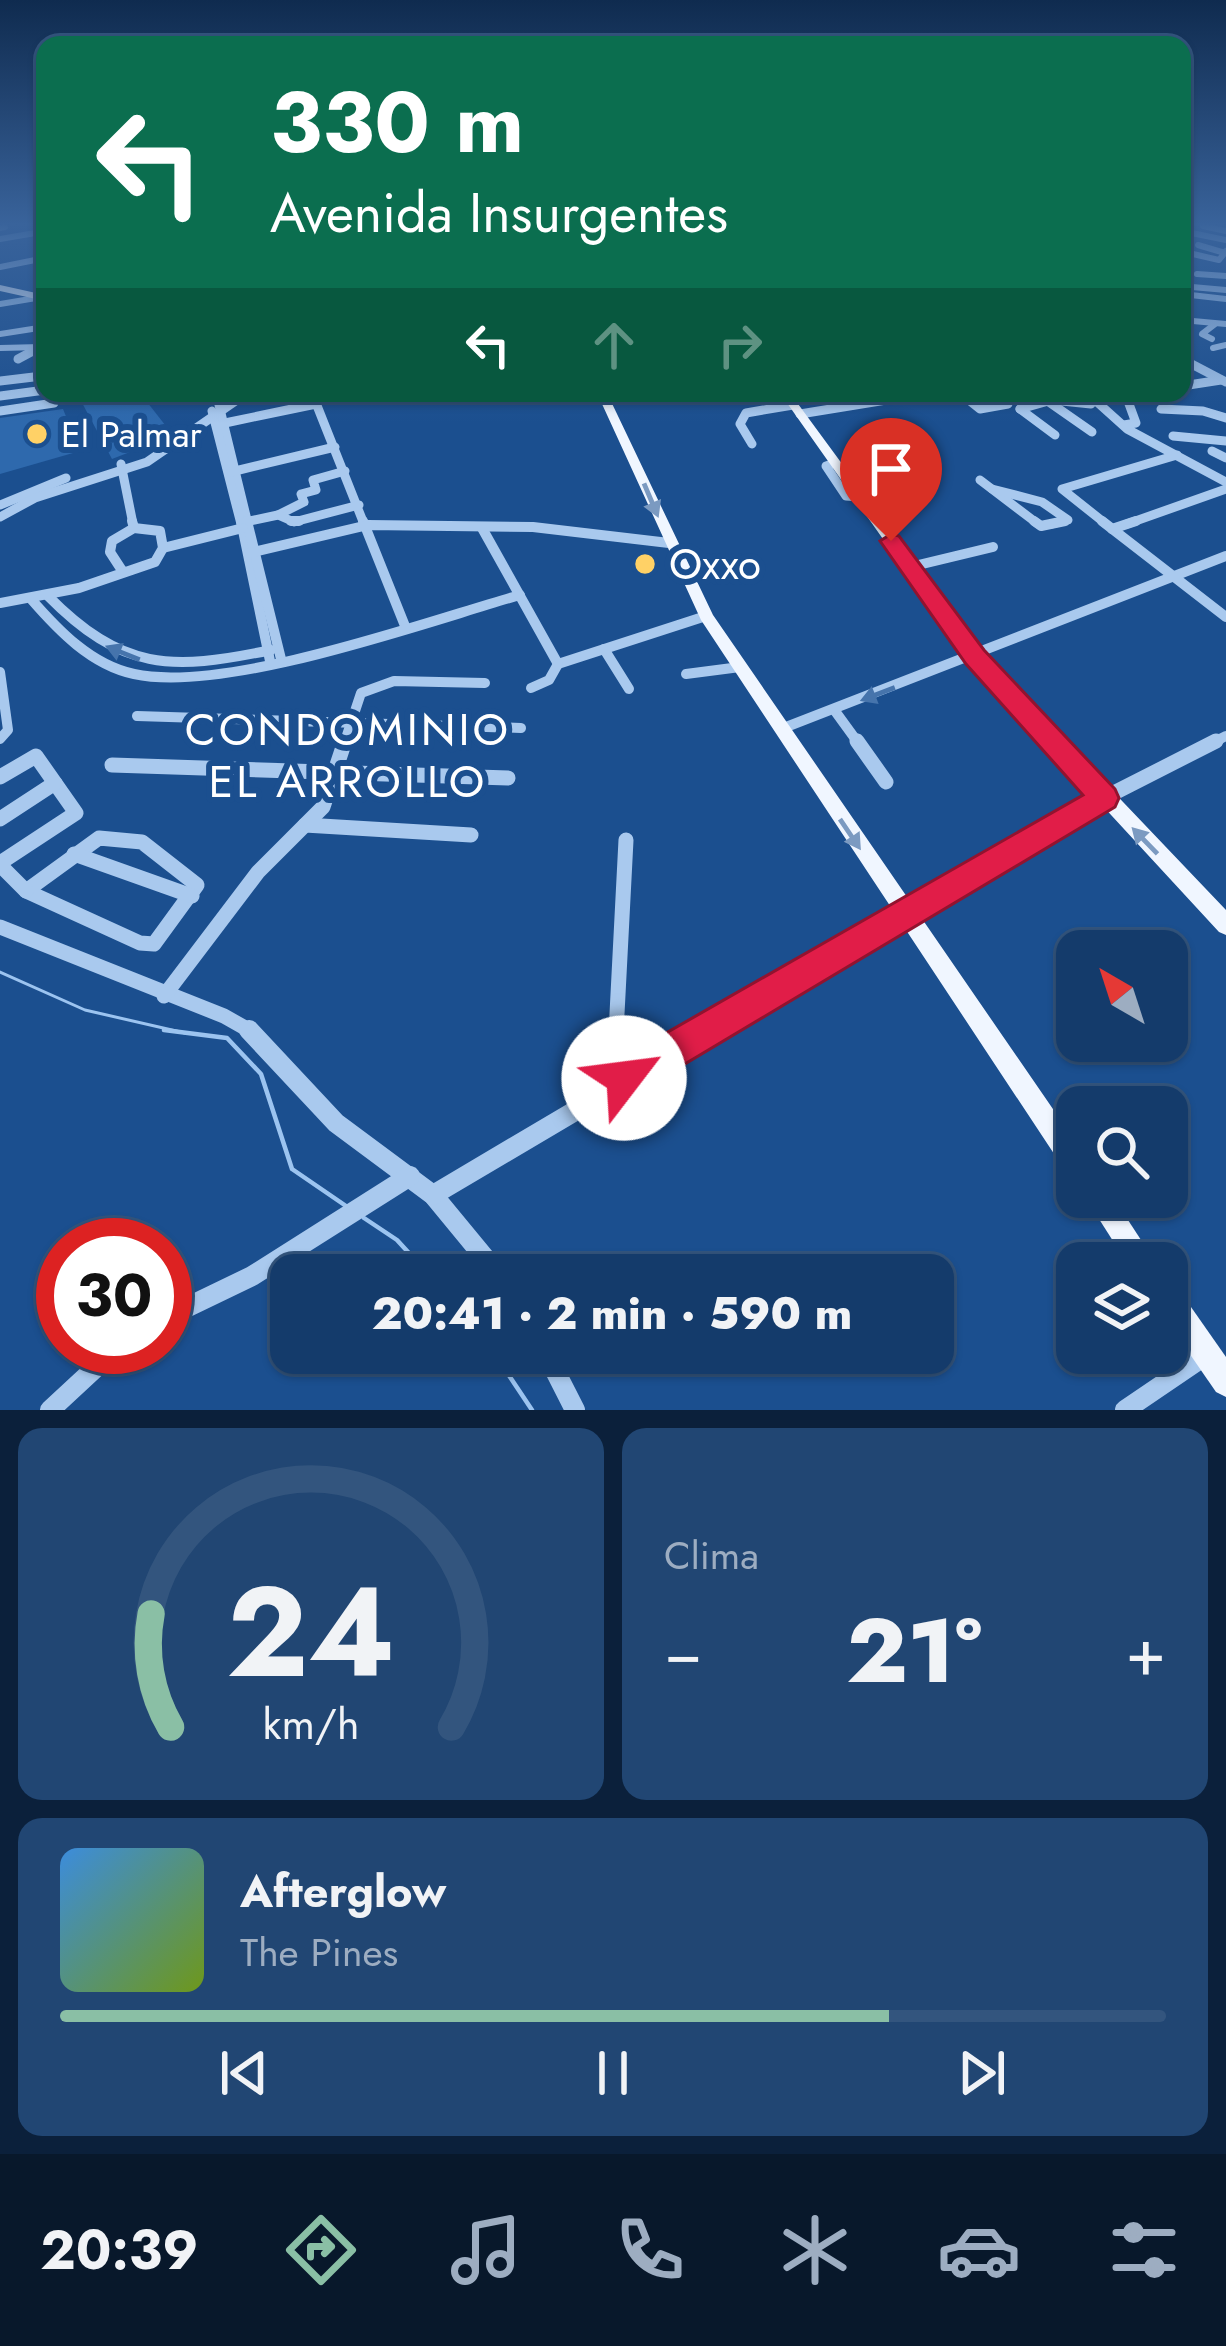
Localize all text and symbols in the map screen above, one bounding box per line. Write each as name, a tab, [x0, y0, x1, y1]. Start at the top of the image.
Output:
text: 330 m	[270, 62, 524, 184]
icon: left	[72, 84, 228, 240]
text: Avenida Insurgentes	[270, 174, 728, 252]
icon: left	[455, 312, 521, 378]
icon: ahead	[581, 312, 647, 378]
icon: right	[707, 312, 773, 378]
place label: El Palmar	[61, 408, 203, 460]
pin	[840, 418, 942, 541]
marker: El Palmar	[24, 421, 50, 447]
icon: arrive	[858, 436, 924, 502]
one-way arrow	[641, 482, 661, 517]
place label: Oxxo	[669, 534, 761, 595]
marker: Oxxo	[632, 551, 658, 577]
one-way arrow	[105, 643, 141, 662]
one-way arrow	[860, 686, 896, 705]
district label: CONDOMINIO EL ARROLLO	[185, 697, 511, 814]
one-way arrow	[839, 817, 861, 850]
one-way arrow	[1131, 827, 1159, 856]
north arrow	[1056, 930, 1188, 1062]
map controls	[1056, 930, 1188, 1374]
position arrow	[561, 1015, 687, 1141]
button: search	[1056, 1086, 1188, 1218]
speed limit sign: 30	[36, 1218, 192, 1374]
button: layers	[1056, 1242, 1188, 1374]
text: 20:41 · 2 min · 590 m	[372, 1281, 852, 1346]
text: Clima	[664, 1527, 759, 1584]
text: 24	[227, 1542, 395, 1723]
text: 21°	[846, 1586, 982, 1716]
text: −	[664, 1604, 703, 1700]
text: +	[1125, 1604, 1166, 1700]
text: km/h	[263, 1693, 359, 1755]
text: Afterglow	[240, 1859, 446, 1924]
text: The Pines	[240, 1924, 398, 1981]
icon: previous	[211, 2040, 277, 2106]
icon: pause	[580, 2040, 646, 2106]
icon: next	[949, 2040, 1015, 2106]
icon: directions	[279, 2208, 363, 2292]
icon: music	[444, 2208, 528, 2292]
icon: phone	[608, 2208, 692, 2292]
icon: climate	[773, 2208, 857, 2292]
icon: car	[937, 2208, 1021, 2292]
icon: filters	[1102, 2208, 1186, 2292]
text: 20:39	[40, 2211, 199, 2289]

